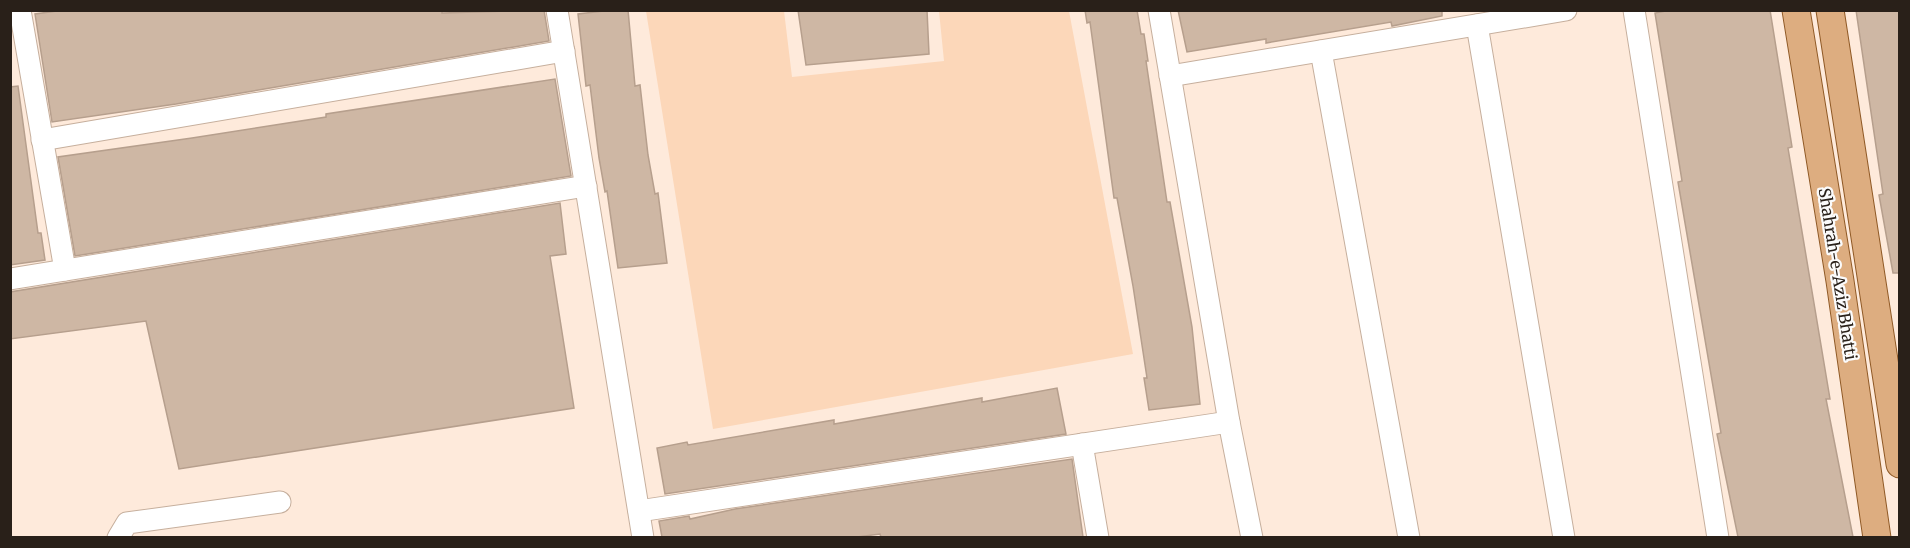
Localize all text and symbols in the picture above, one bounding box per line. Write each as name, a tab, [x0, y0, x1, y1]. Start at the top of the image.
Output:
street label: Shahrah-e-Aziz Bhatti	[1815, 187, 1861, 361]

